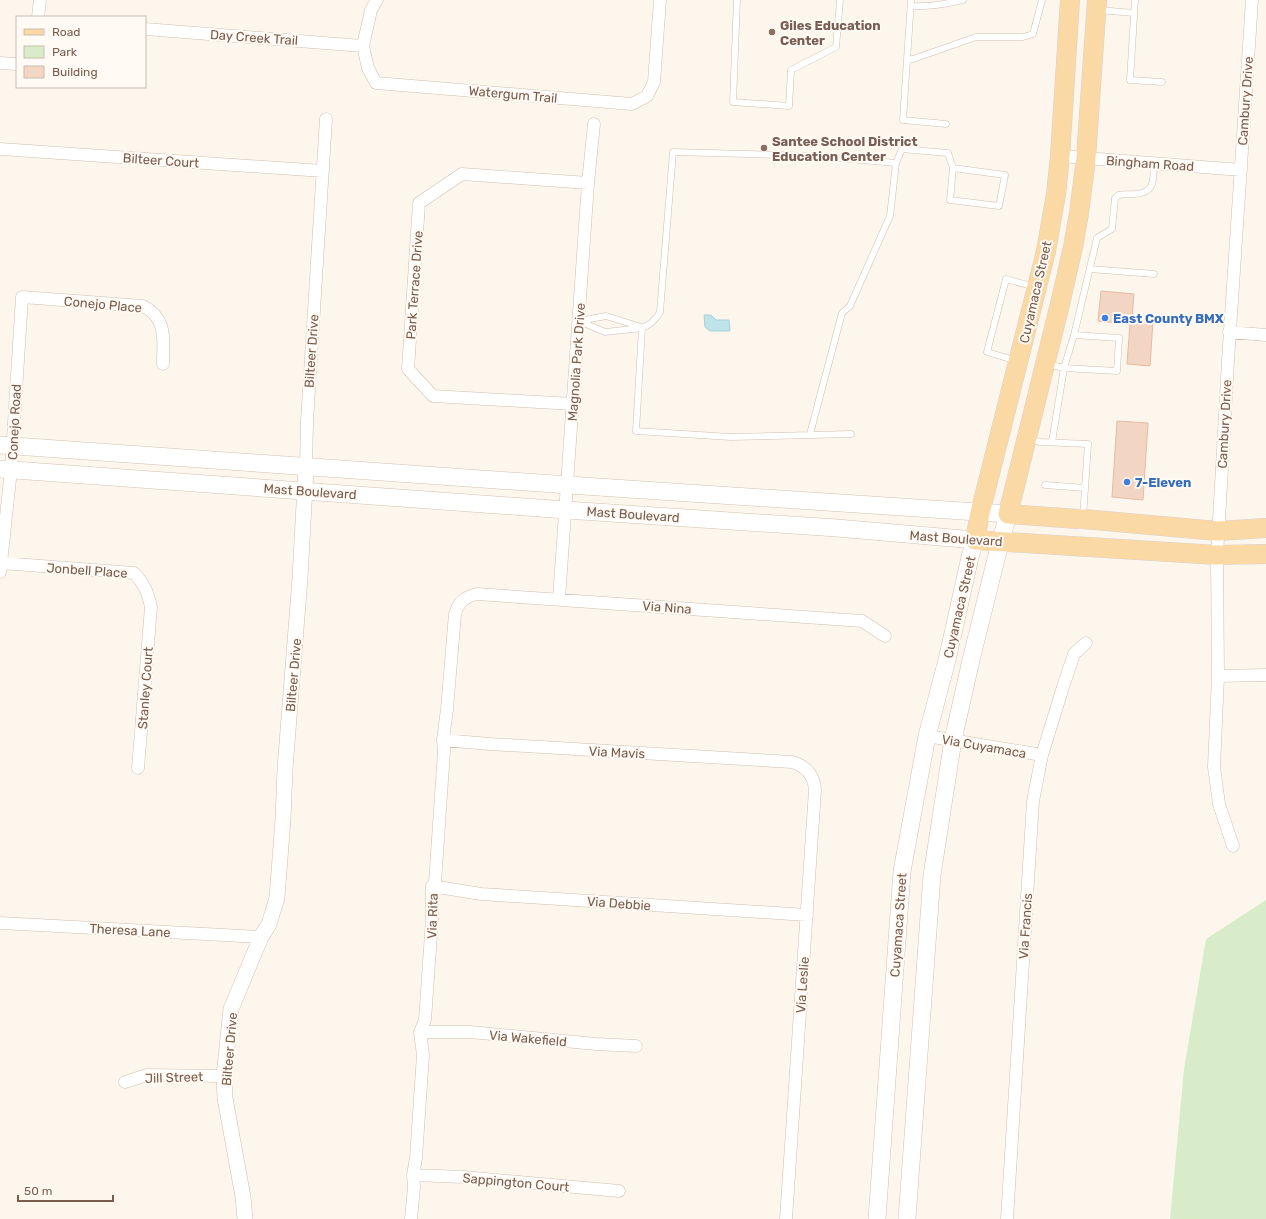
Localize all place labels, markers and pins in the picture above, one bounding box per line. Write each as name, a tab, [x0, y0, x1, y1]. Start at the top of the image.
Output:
place label: Giles Education Center	[780, 18, 881, 48]
marker: Giles Education Center	[767, 27, 777, 37]
place label: Santee School District Education Center	[772, 134, 918, 164]
marker: Santee School District Education Center	[759, 143, 769, 153]
place label: East County BMX	[1113, 311, 1224, 326]
marker: East County BMX	[1100, 313, 1110, 323]
place label: 7-Eleven	[1135, 475, 1191, 490]
marker: 7-Eleven	[1122, 477, 1132, 487]

